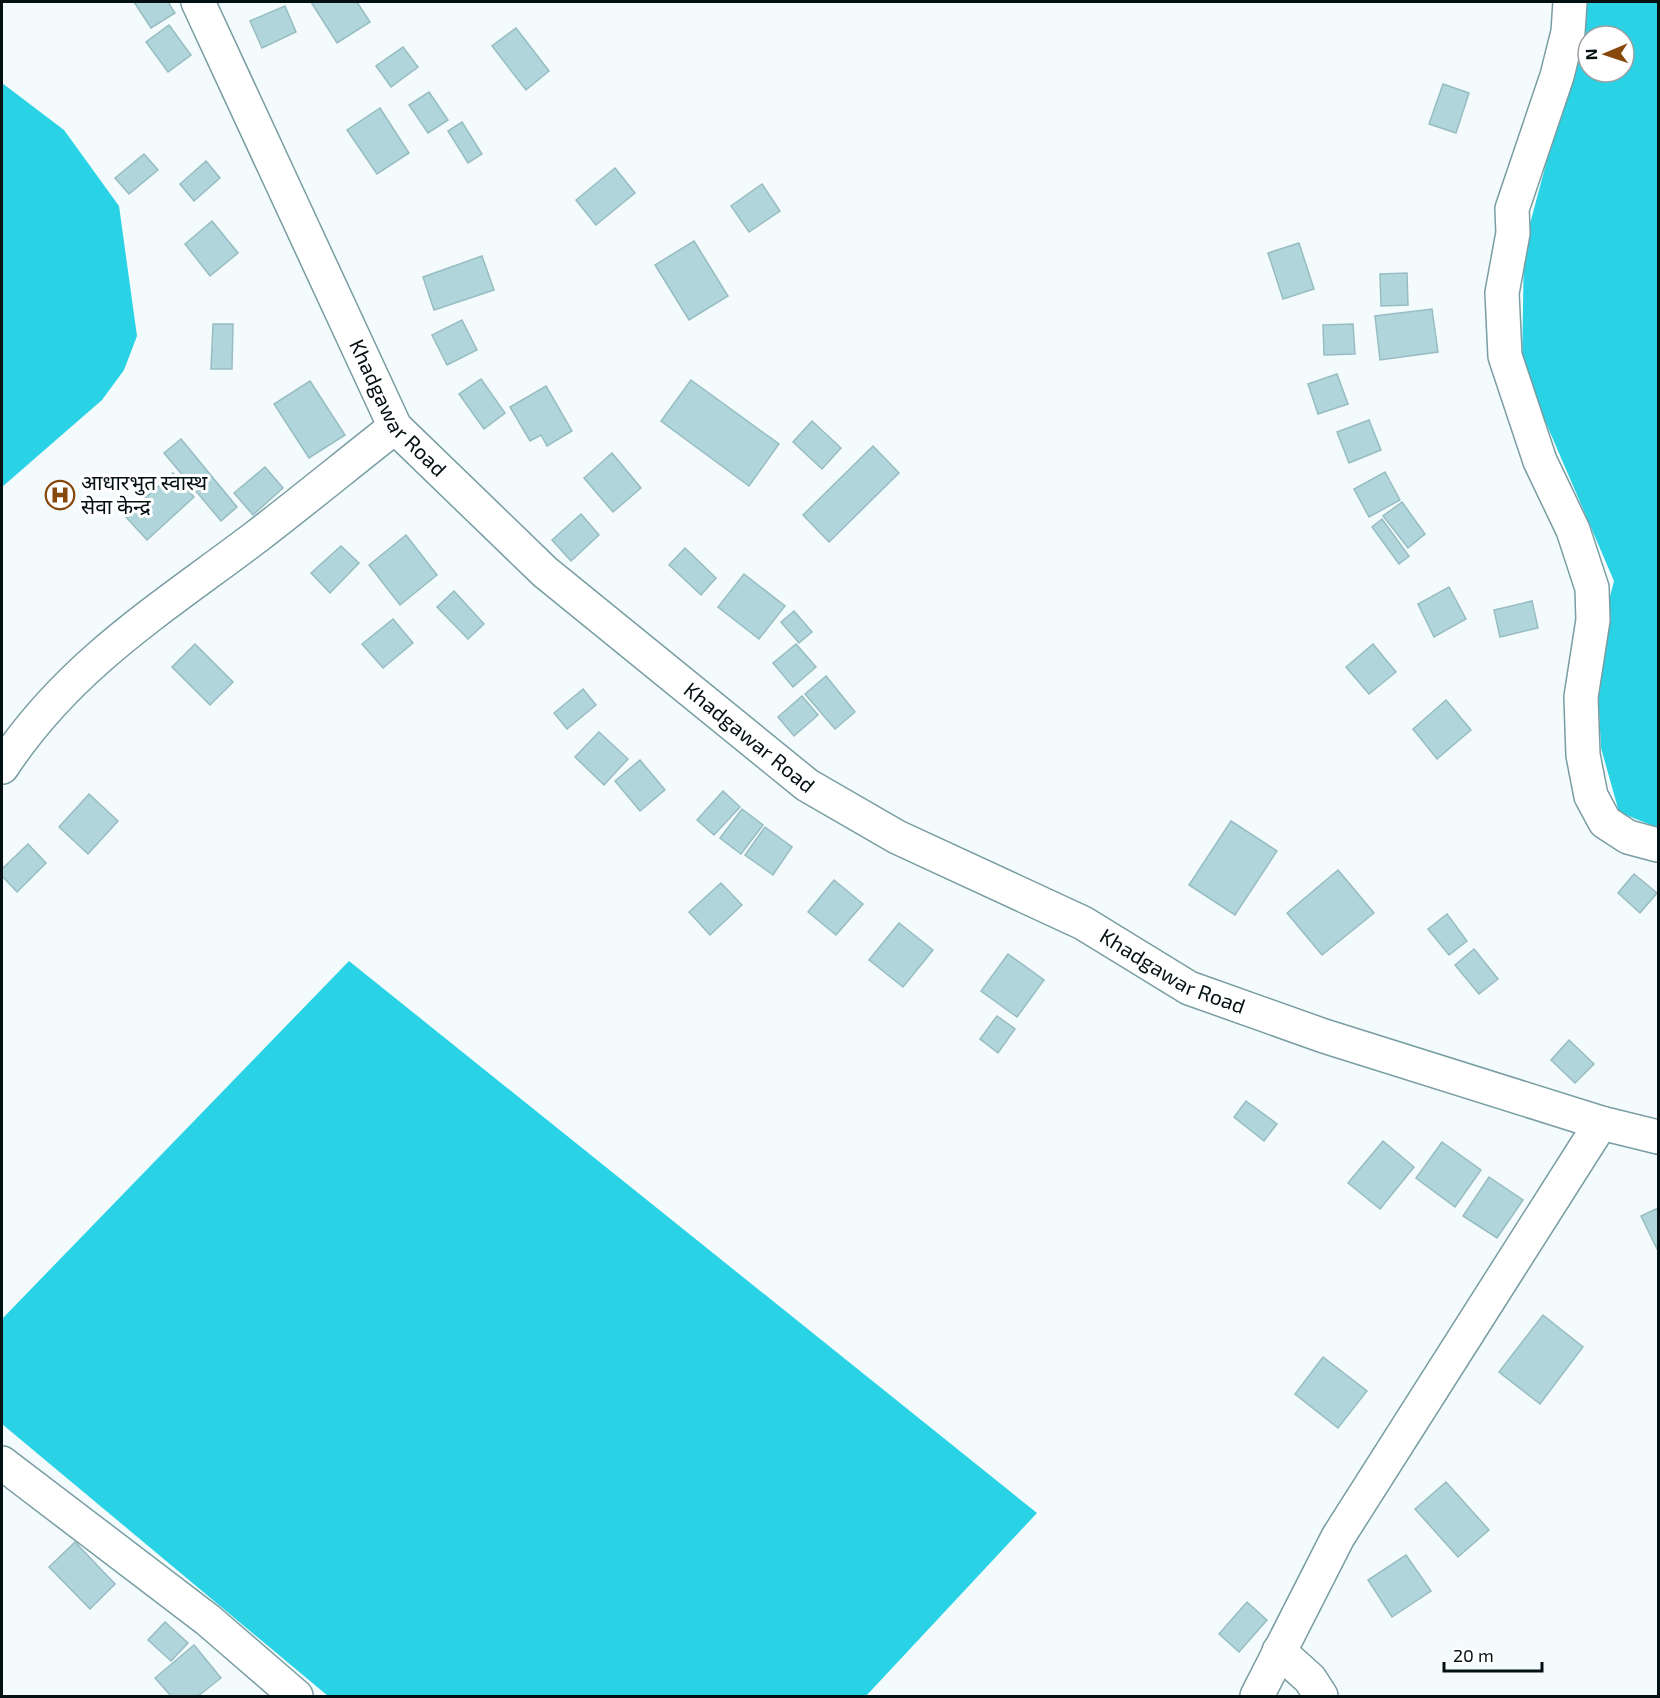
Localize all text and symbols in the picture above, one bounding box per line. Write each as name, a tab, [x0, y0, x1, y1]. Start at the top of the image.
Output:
north arrow	[1576, 24, 1636, 84]
text: N	[1581, 48, 1600, 61]
street label: Khadgawar Road	[345, 335, 452, 481]
place label: आधारभुत स्वास्थ सेवा केन्द्र	[81, 469, 208, 518]
hospital icon: आधारभुत स्वास्थ सेवा केन्द्र	[44, 479, 76, 511]
street label: Khadgawar Road	[680, 676, 820, 797]
street label: Khadgawar Road	[1096, 922, 1249, 1018]
scale bar	[1444, 1635, 1542, 1673]
text: 20 m	[1453, 1644, 1494, 1666]

